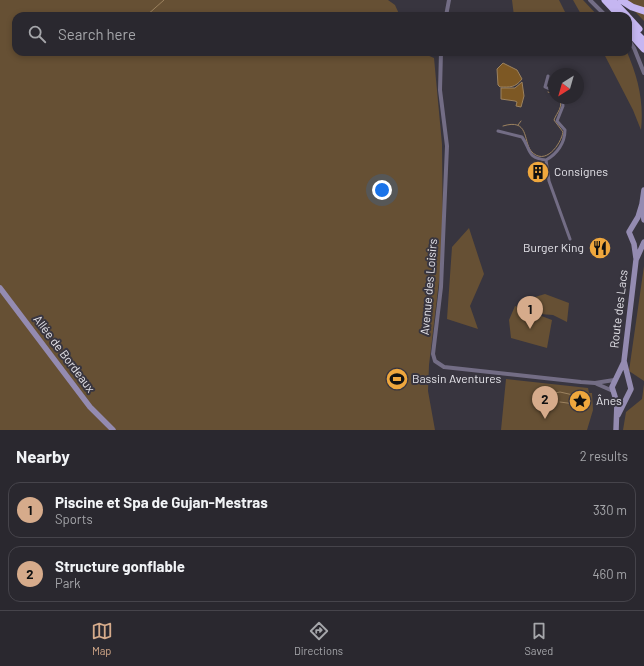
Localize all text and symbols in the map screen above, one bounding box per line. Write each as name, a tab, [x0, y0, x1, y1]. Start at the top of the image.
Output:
search box	[12, 12, 632, 56]
icon: search	[26, 23, 48, 45]
text: Search here	[58, 25, 136, 43]
north arrow	[548, 68, 584, 104]
building icon: Consignes	[525, 159, 551, 185]
place label: Consignes	[554, 164, 608, 178]
your location	[372, 180, 392, 200]
restaurant icon: Burger King	[587, 235, 613, 261]
street label: Avenue des Loisirs	[417, 238, 439, 336]
place label: Burger King	[523, 240, 584, 254]
street label: Route des Lacs	[606, 268, 630, 349]
pin: 1	[517, 296, 543, 329]
street label: Allée de Bordeaux	[31, 312, 99, 395]
sports icon: Bassin Aventures	[384, 366, 410, 392]
place label: Bassin Aventures	[412, 371, 502, 385]
pin: 2	[532, 386, 558, 419]
place icon: Ânes	[567, 388, 593, 414]
place label: Ânes	[596, 393, 622, 407]
text: Nearby	[16, 446, 70, 466]
text: 2 results	[580, 448, 628, 464]
text: Piscine et Spa de Gujan-Mestras	[55, 493, 268, 511]
text: 1	[28, 502, 32, 518]
text: 330 m	[593, 502, 627, 518]
text: Sports	[55, 511, 93, 527]
text: Structure gonflable	[55, 557, 185, 575]
text: 2	[26, 566, 34, 582]
text: 460 m	[592, 566, 627, 582]
text: Park	[55, 575, 81, 591]
tab: Map	[91, 620, 113, 657]
tab: Directions	[294, 620, 343, 657]
tab: Saved	[524, 620, 553, 657]

